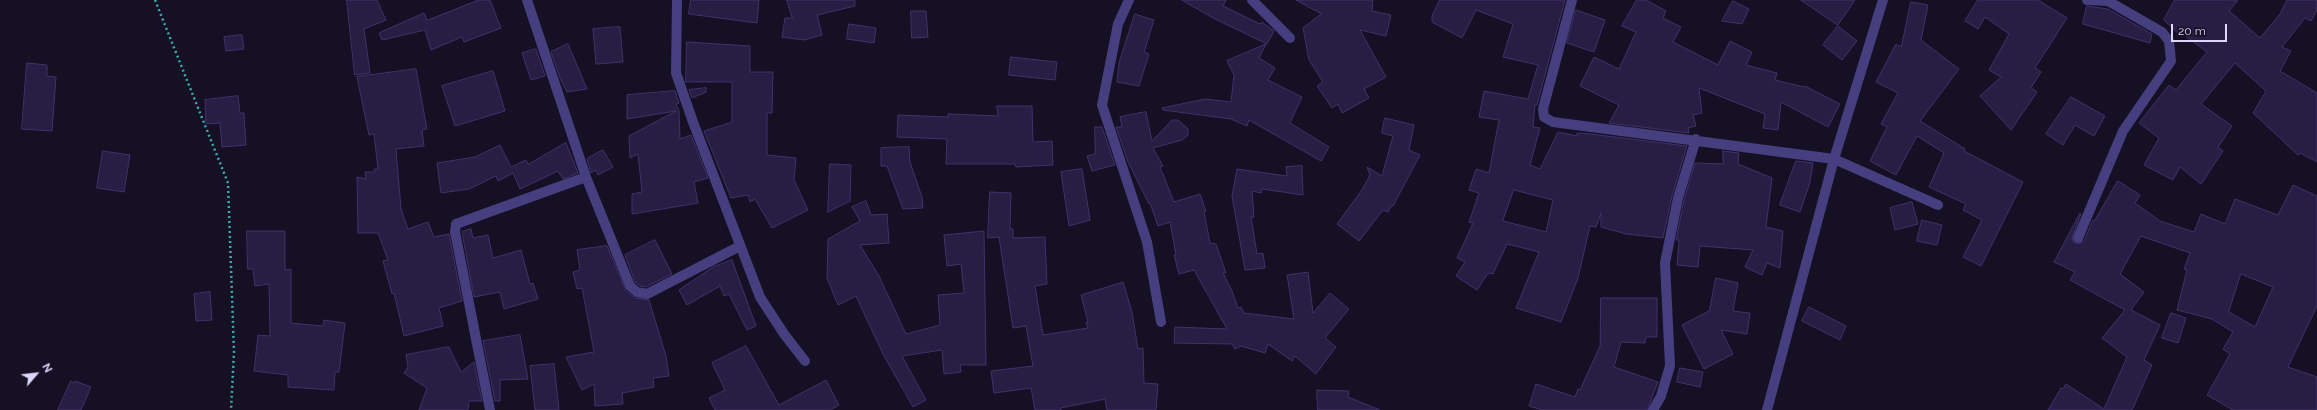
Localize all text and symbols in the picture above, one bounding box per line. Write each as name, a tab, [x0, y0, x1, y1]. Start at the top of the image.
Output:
scale bar	[2173, 16, 2229, 42]
text: 20 m	[2178, 24, 2206, 38]
north arrow	[16, 354, 56, 394]
text: N	[39, 361, 55, 375]

